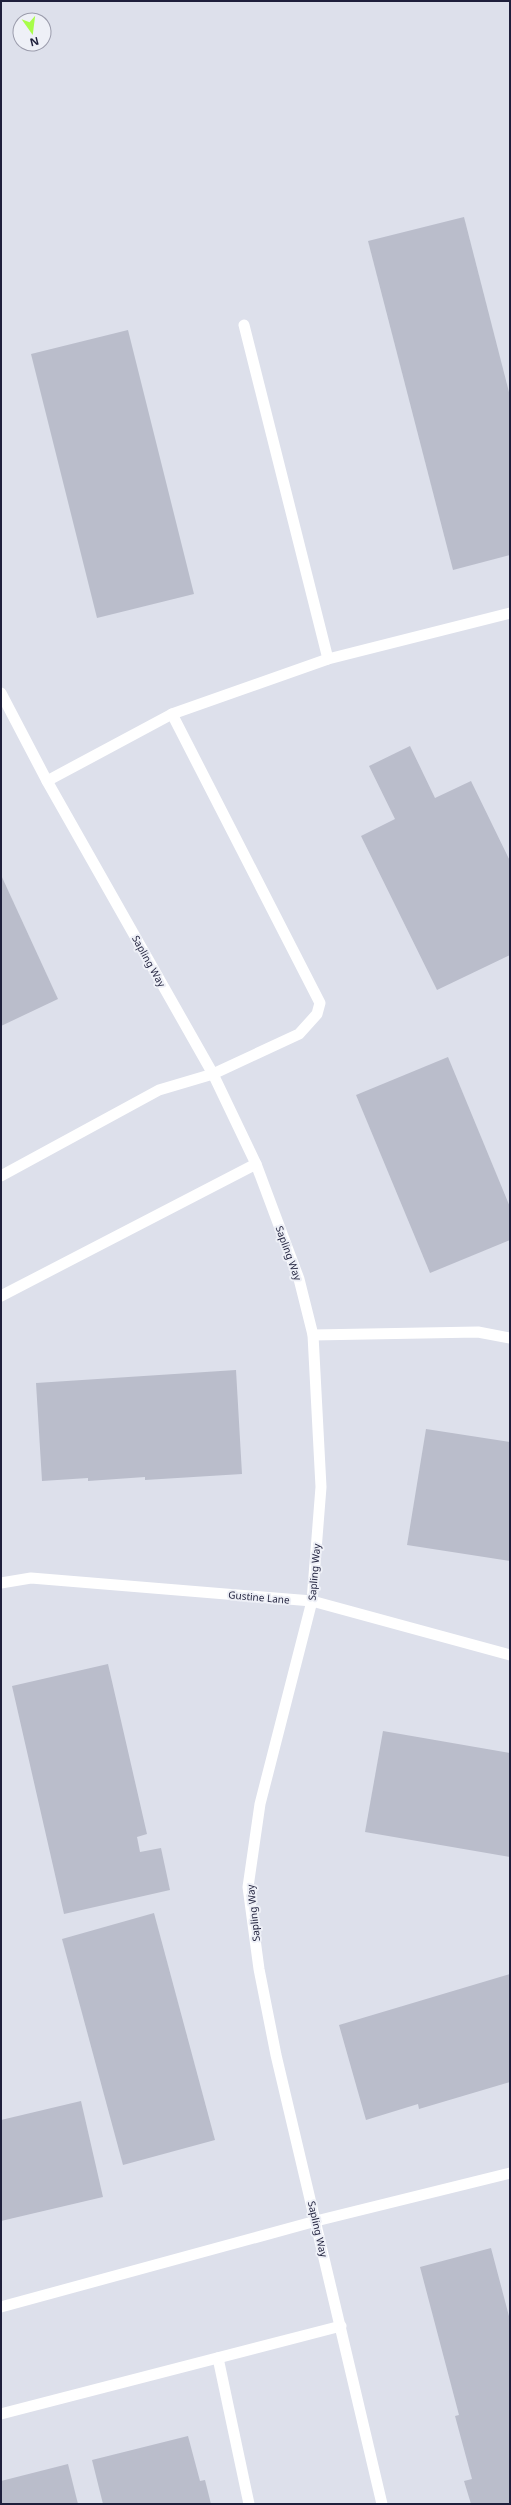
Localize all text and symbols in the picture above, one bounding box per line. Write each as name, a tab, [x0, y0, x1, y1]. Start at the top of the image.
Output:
north arrow	[12, 12, 52, 52]
text: N	[28, 34, 41, 51]
street label: Sapling Way	[129, 933, 169, 990]
street label: Sapling Way	[273, 1224, 306, 1283]
street label: Sapling Way	[305, 1542, 324, 1601]
street label: Gustine Lane	[228, 1587, 291, 1607]
street label: Sapling Way	[243, 1883, 263, 1942]
street label: Sapling Way	[305, 2200, 331, 2259]

